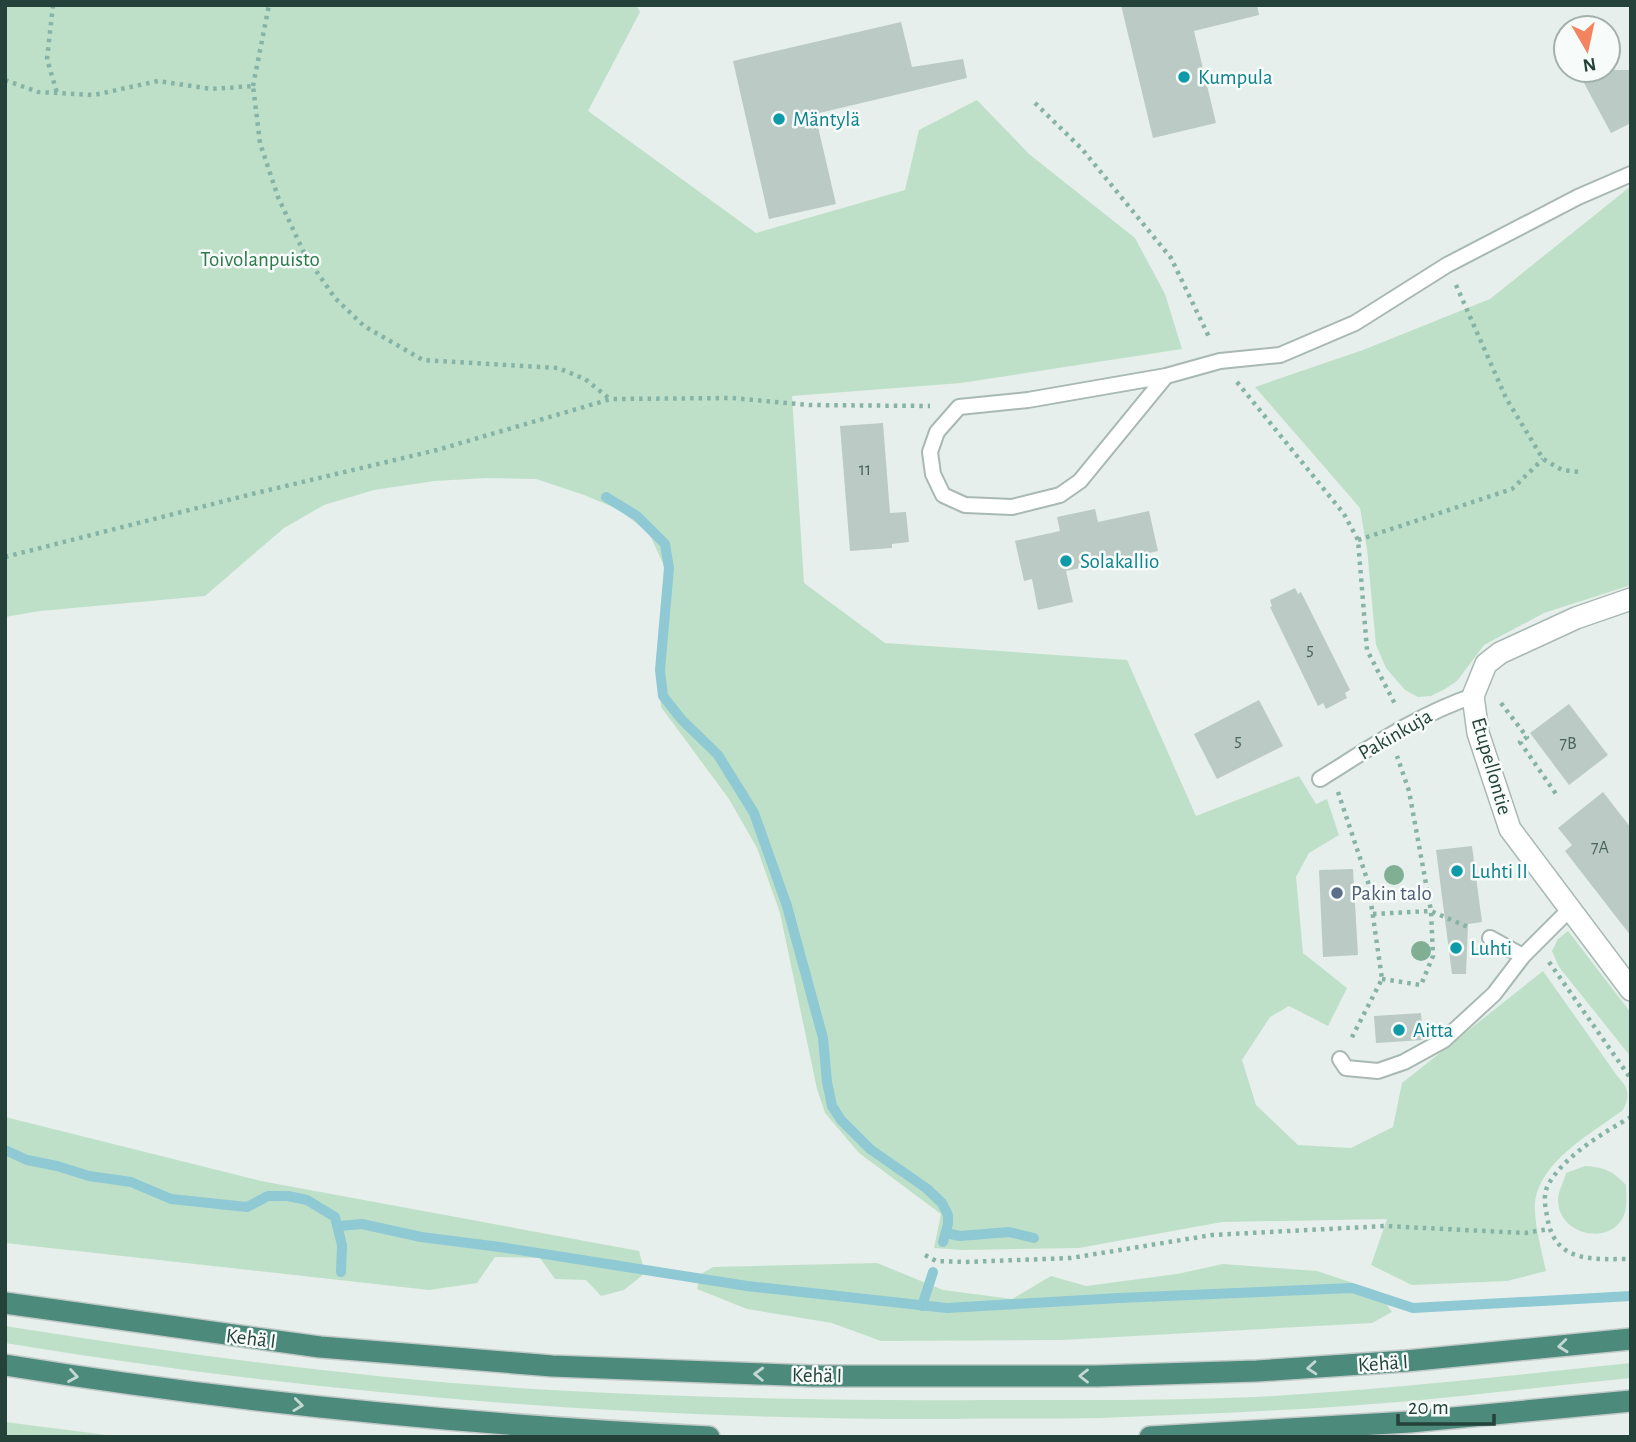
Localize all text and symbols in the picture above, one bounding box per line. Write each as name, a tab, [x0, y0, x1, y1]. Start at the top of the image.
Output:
north arrow	[1552, 14, 1622, 84]
text: N	[1581, 54, 1597, 75]
place label: Kumpula	[1198, 67, 1273, 88]
marker: Kumpula	[1176, 69, 1192, 85]
place label: Mäntylä	[793, 109, 861, 130]
marker: Mäntylä	[771, 111, 787, 127]
park label: Toivolanpuisto	[200, 249, 320, 270]
house number: 11	[859, 461, 871, 479]
place label: Solakallio	[1080, 551, 1159, 572]
marker: Solakallio	[1058, 553, 1074, 569]
house number: 5	[1306, 641, 1314, 659]
street label: Pakinkuja	[1355, 705, 1436, 764]
street label: Etupellontie	[1468, 715, 1515, 817]
house number: 5	[1234, 732, 1242, 750]
house number: 7B	[1559, 735, 1577, 753]
house number: 7A	[1591, 839, 1610, 857]
place label: Luhti II	[1471, 861, 1528, 882]
marker: Luhti II	[1449, 863, 1465, 879]
place label: Pakin talo	[1351, 883, 1432, 904]
marker: Pakin talo	[1329, 885, 1345, 901]
place label: Luhti	[1470, 938, 1512, 959]
marker: Luhti	[1448, 940, 1464, 956]
place label: Aitta	[1413, 1020, 1454, 1041]
marker: Aitta	[1391, 1022, 1407, 1038]
street label: Kehä I	[225, 1325, 277, 1352]
one-way arrow	[1557, 1338, 1568, 1353]
street label: Kehä I	[1357, 1351, 1409, 1376]
one-way arrow	[1306, 1360, 1317, 1375]
street label: Kehä I	[792, 1365, 842, 1386]
one-way arrow	[753, 1366, 764, 1381]
one-way arrow	[67, 1368, 79, 1383]
one-way arrow	[1079, 1368, 1089, 1384]
scale bar	[1398, 1382, 1494, 1426]
text: 20 m	[1408, 1397, 1449, 1418]
one-way arrow	[292, 1398, 304, 1413]

